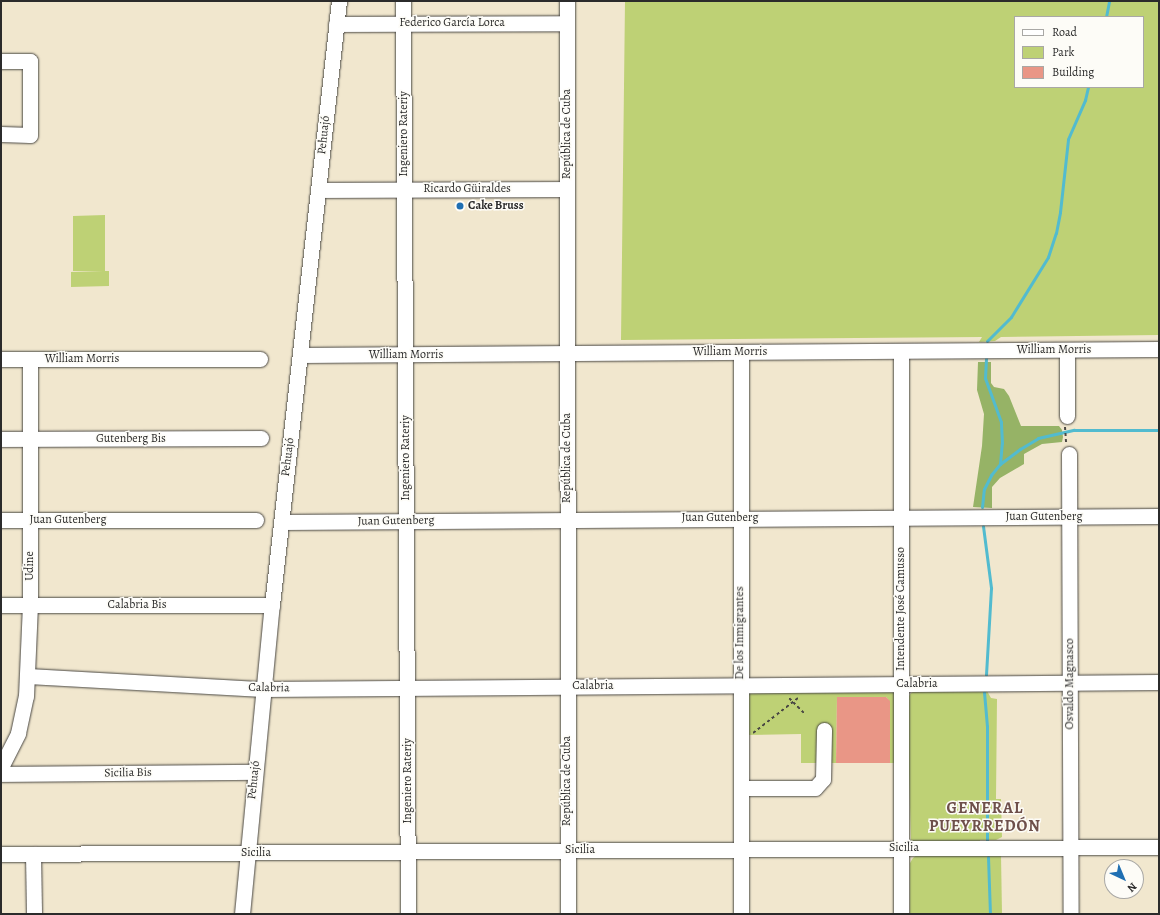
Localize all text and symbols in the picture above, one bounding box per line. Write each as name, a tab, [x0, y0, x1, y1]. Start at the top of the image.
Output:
street label: Federico García Lorca	[399, 16, 505, 30]
legend	[1014, 16, 1144, 88]
text: Road	[1052, 24, 1077, 40]
text: Park	[1052, 44, 1075, 60]
text: Building	[1052, 64, 1094, 80]
street label: República de Cuba	[560, 89, 574, 179]
street label: Ingeniero Rateriy	[397, 91, 411, 177]
street label: Pehuajó	[315, 115, 333, 155]
street label: Ricardo Güiraldes	[423, 182, 511, 196]
place label: Cake Bruss	[468, 199, 524, 213]
marker: Cake Bruss	[455, 201, 465, 211]
street label: William Morris	[1017, 343, 1091, 357]
street label: William Morris	[693, 345, 767, 359]
street label: William Morris	[369, 348, 443, 362]
street label: William Morris	[45, 352, 119, 366]
street label: República de Cuba	[560, 413, 574, 503]
street label: Ingeniero Rateriy	[399, 415, 413, 501]
street label: Gutenberg Bis	[96, 432, 166, 446]
street label: Pehuajó	[278, 437, 298, 477]
street label: Juan Gutenberg	[1006, 510, 1082, 524]
street label: Juan Gutenberg	[682, 511, 758, 525]
street label: Juan Gutenberg	[30, 513, 106, 527]
street label: Juan Gutenberg	[357, 513, 435, 529]
street label: Intendente José Camusso	[894, 547, 908, 671]
street label: Udine	[23, 551, 37, 581]
street label: De los Inmigrantes	[733, 586, 747, 680]
street label: Calabria Bis	[108, 598, 166, 612]
street label: Osvaldo Magnasco	[1063, 638, 1077, 730]
street label: Calabria	[896, 677, 938, 691]
street label: Calabria	[572, 679, 614, 693]
street label: Calabria	[248, 680, 290, 696]
street label: República de Cuba	[560, 736, 574, 826]
street label: Ingeniero Rateriy	[401, 738, 415, 824]
street label: Pehuajó	[245, 760, 263, 800]
street label: Sicilia Bis	[104, 765, 152, 781]
district label: GENERAL PUEYRREDÓN	[929, 798, 1041, 836]
street label: Sicilia	[889, 841, 919, 855]
street label: Sicilia	[565, 843, 595, 857]
street label: Sicilia	[241, 846, 271, 860]
north arrow	[1104, 859, 1144, 899]
text: N	[1124, 879, 1140, 895]

